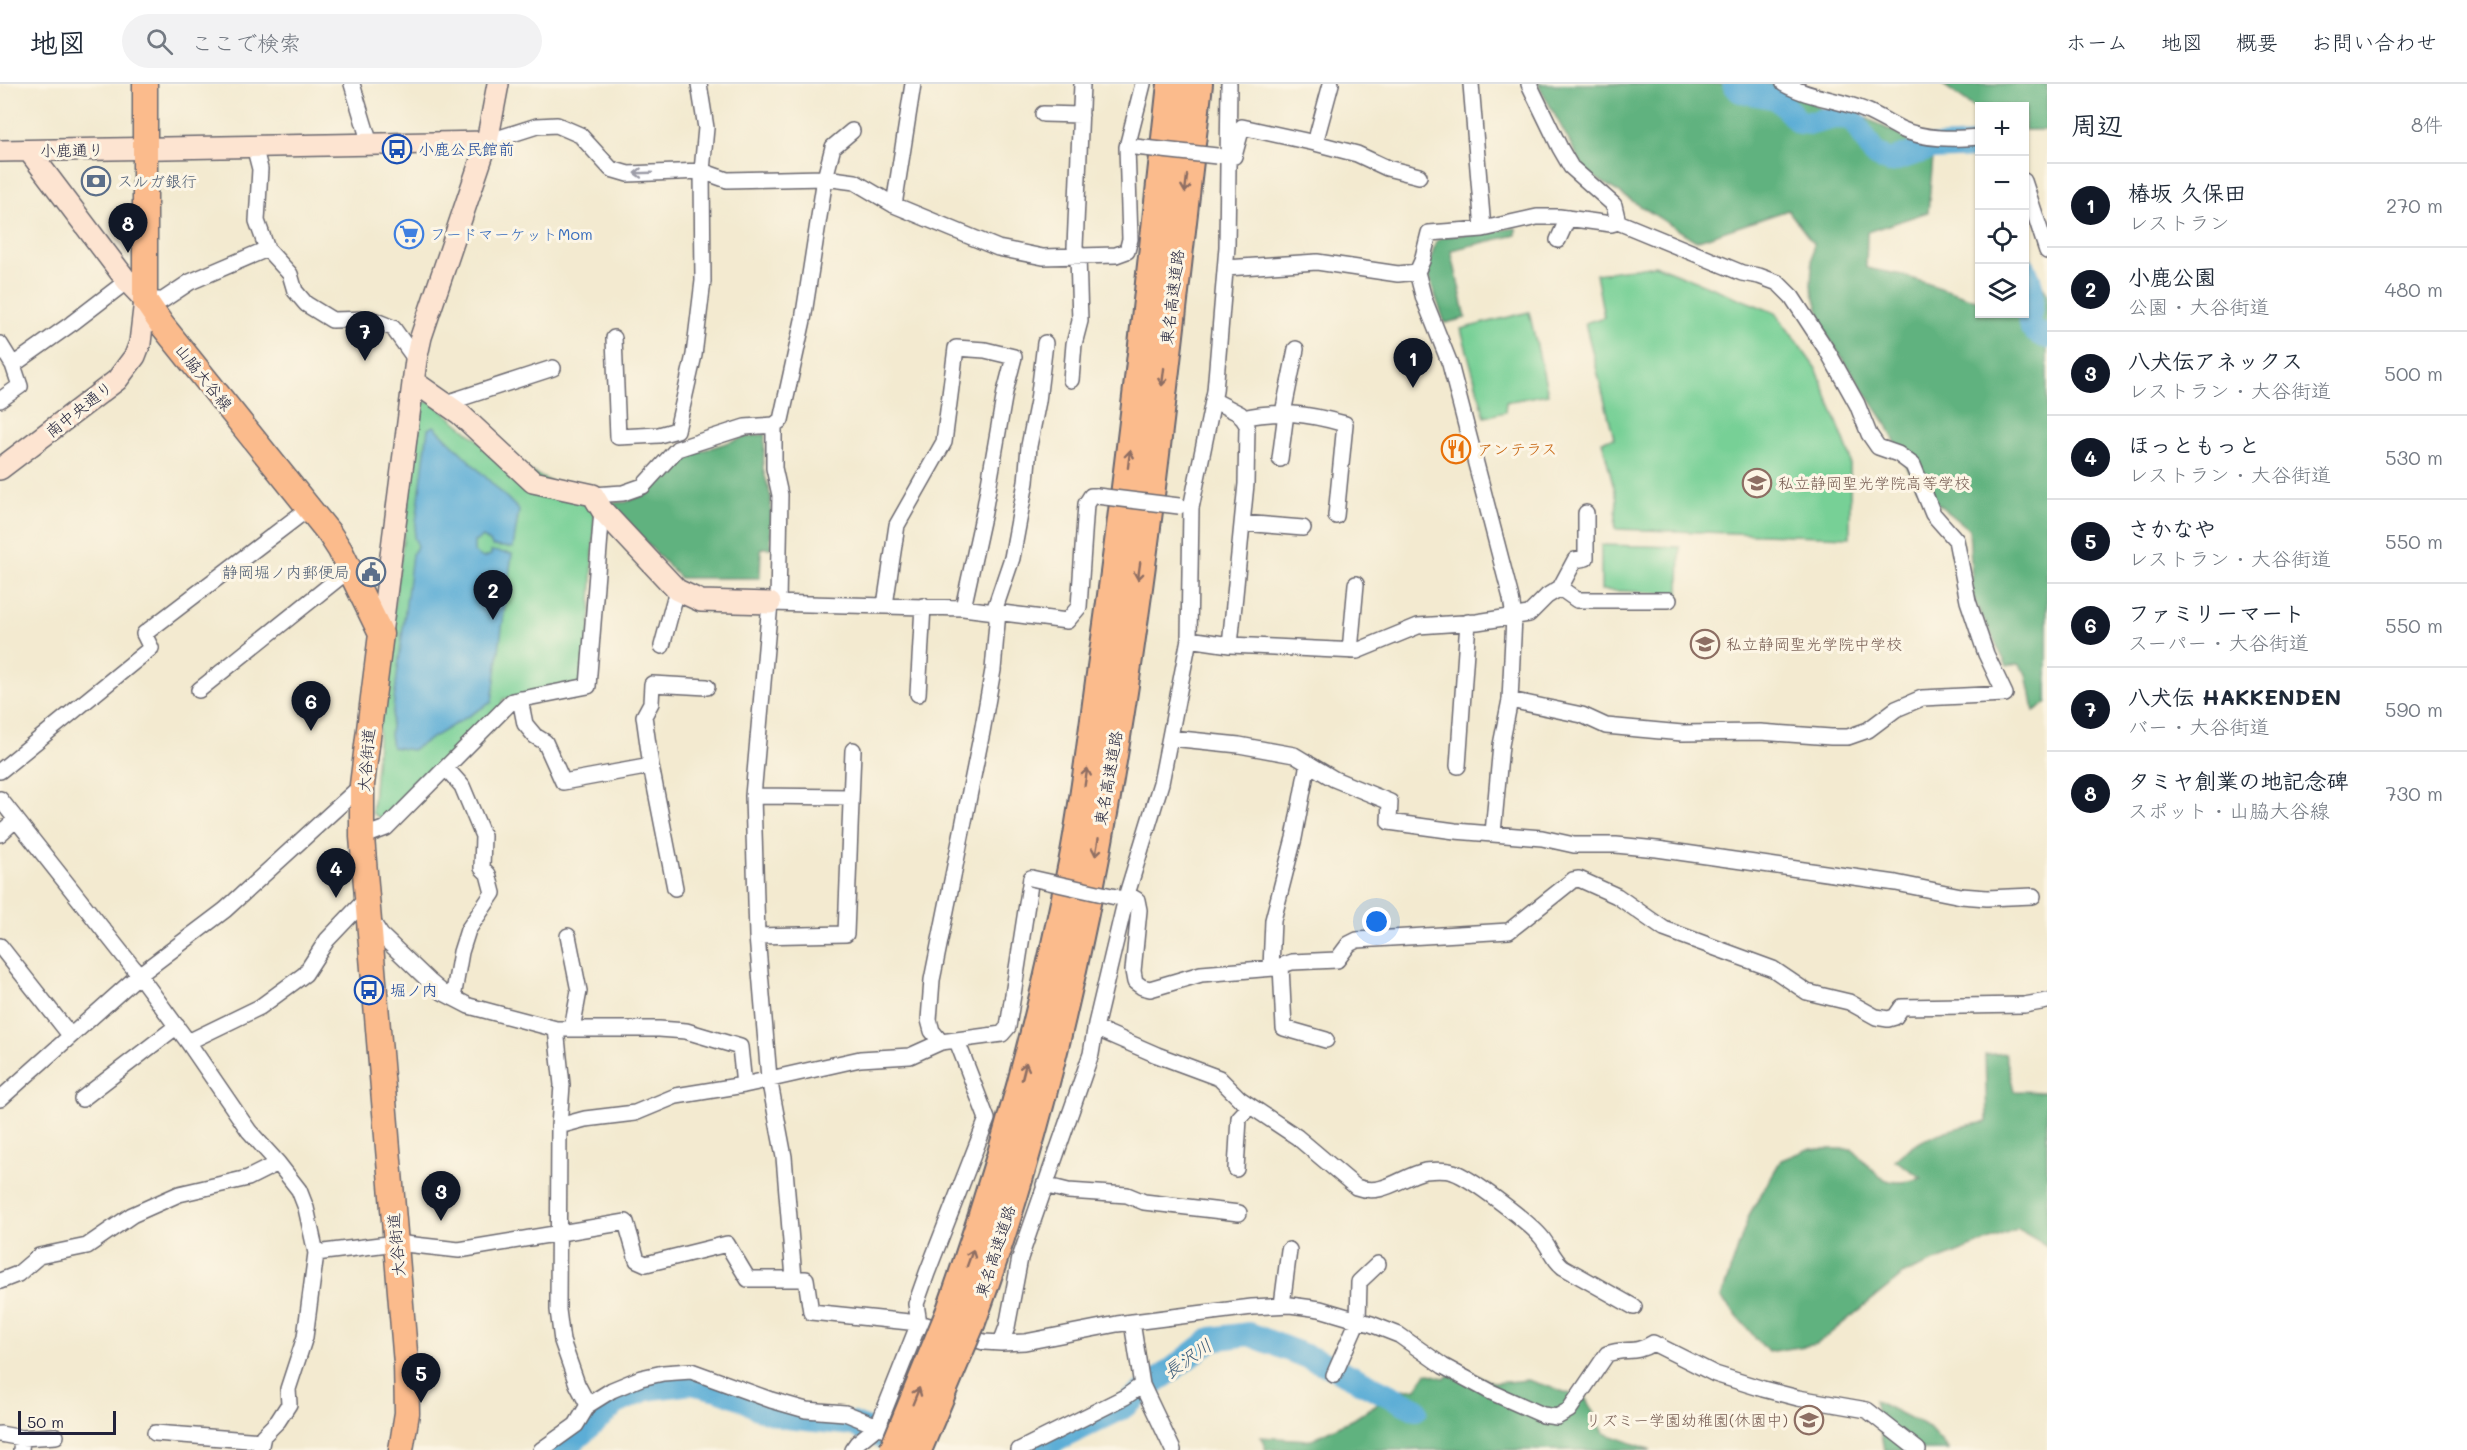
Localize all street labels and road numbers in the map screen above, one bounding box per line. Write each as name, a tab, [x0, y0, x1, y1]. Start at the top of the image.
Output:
street label: 小鹿通り	[40, 138, 104, 161]
street label: 東名高速道路	[1155, 248, 1188, 346]
street label: 山脇大谷線	[171, 339, 238, 414]
street label: 南中央通り	[41, 376, 117, 442]
street label: 大谷街道	[352, 727, 379, 793]
street label: 東名高速道路	[1089, 729, 1126, 827]
street label: 東名高速道路	[970, 1202, 1019, 1300]
street label: 大谷街道	[382, 1212, 409, 1278]

